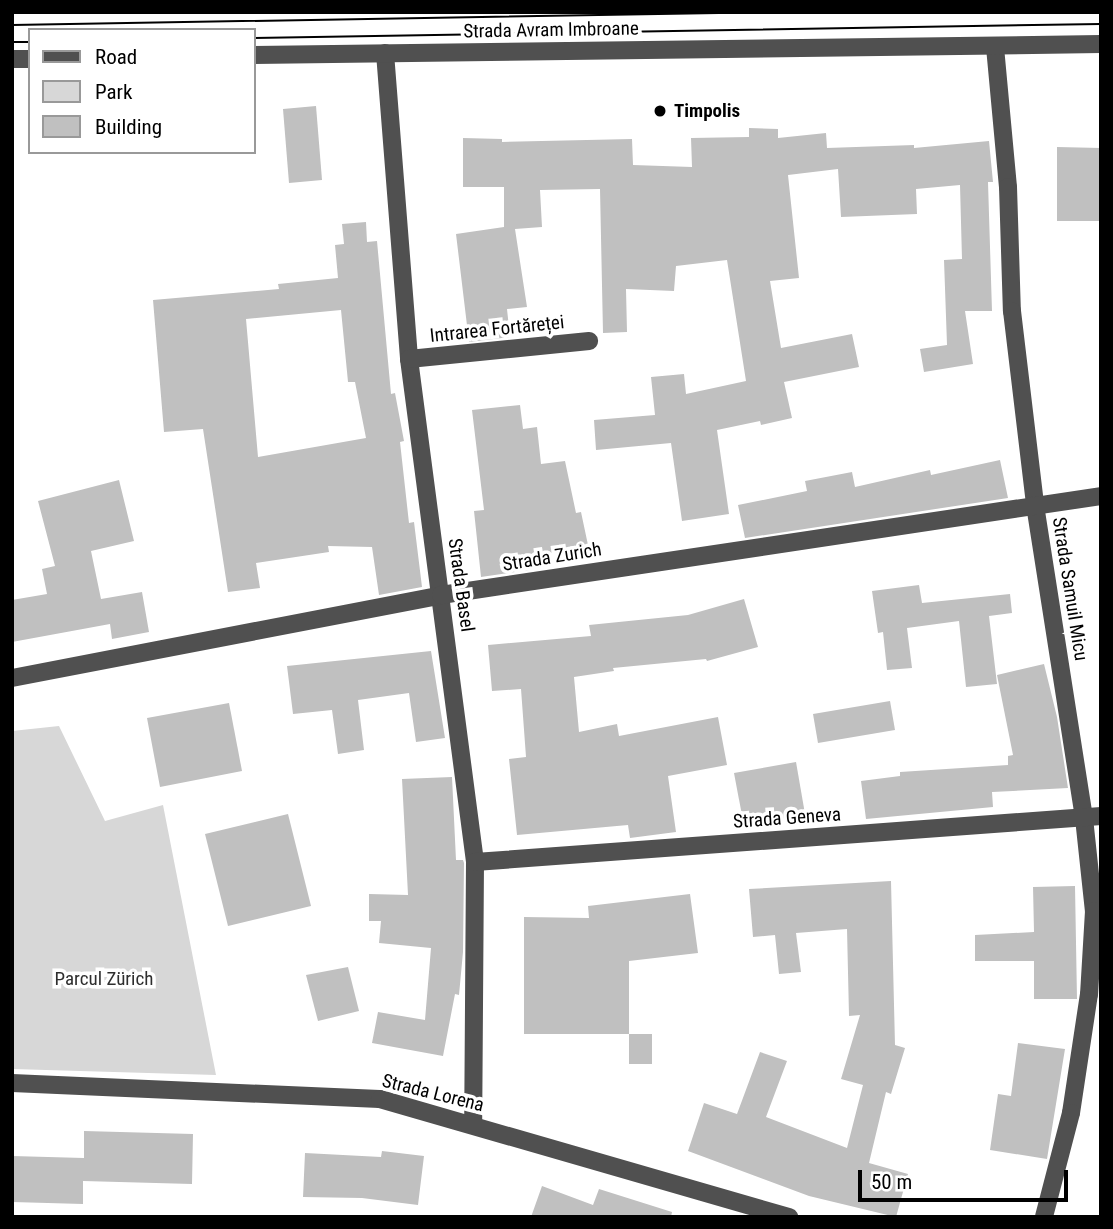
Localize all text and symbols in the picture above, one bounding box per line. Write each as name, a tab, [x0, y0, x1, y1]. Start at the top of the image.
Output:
street label: Strada Avram Imbroane	[463, 17, 639, 43]
legend	[28, 28, 256, 154]
text: Road	[95, 45, 137, 69]
text: Park	[95, 80, 132, 104]
place label: Timpolis	[674, 100, 740, 122]
marker: Timpolis	[652, 103, 668, 119]
text: Building	[95, 115, 162, 139]
street label: Intrarea Fortăreței	[429, 311, 565, 347]
street label: Strada Samuil Micu	[1047, 516, 1093, 662]
street label: Strada Basel	[443, 537, 479, 633]
street label: Strada Zurich	[501, 538, 603, 576]
street label: Strada Geneva	[732, 803, 842, 833]
park label: Parcul Zürich	[55, 968, 153, 990]
street label: Strada Lorena	[380, 1069, 486, 1117]
scale bar	[861, 1156, 1071, 1200]
text: 50 m	[871, 1170, 912, 1194]

